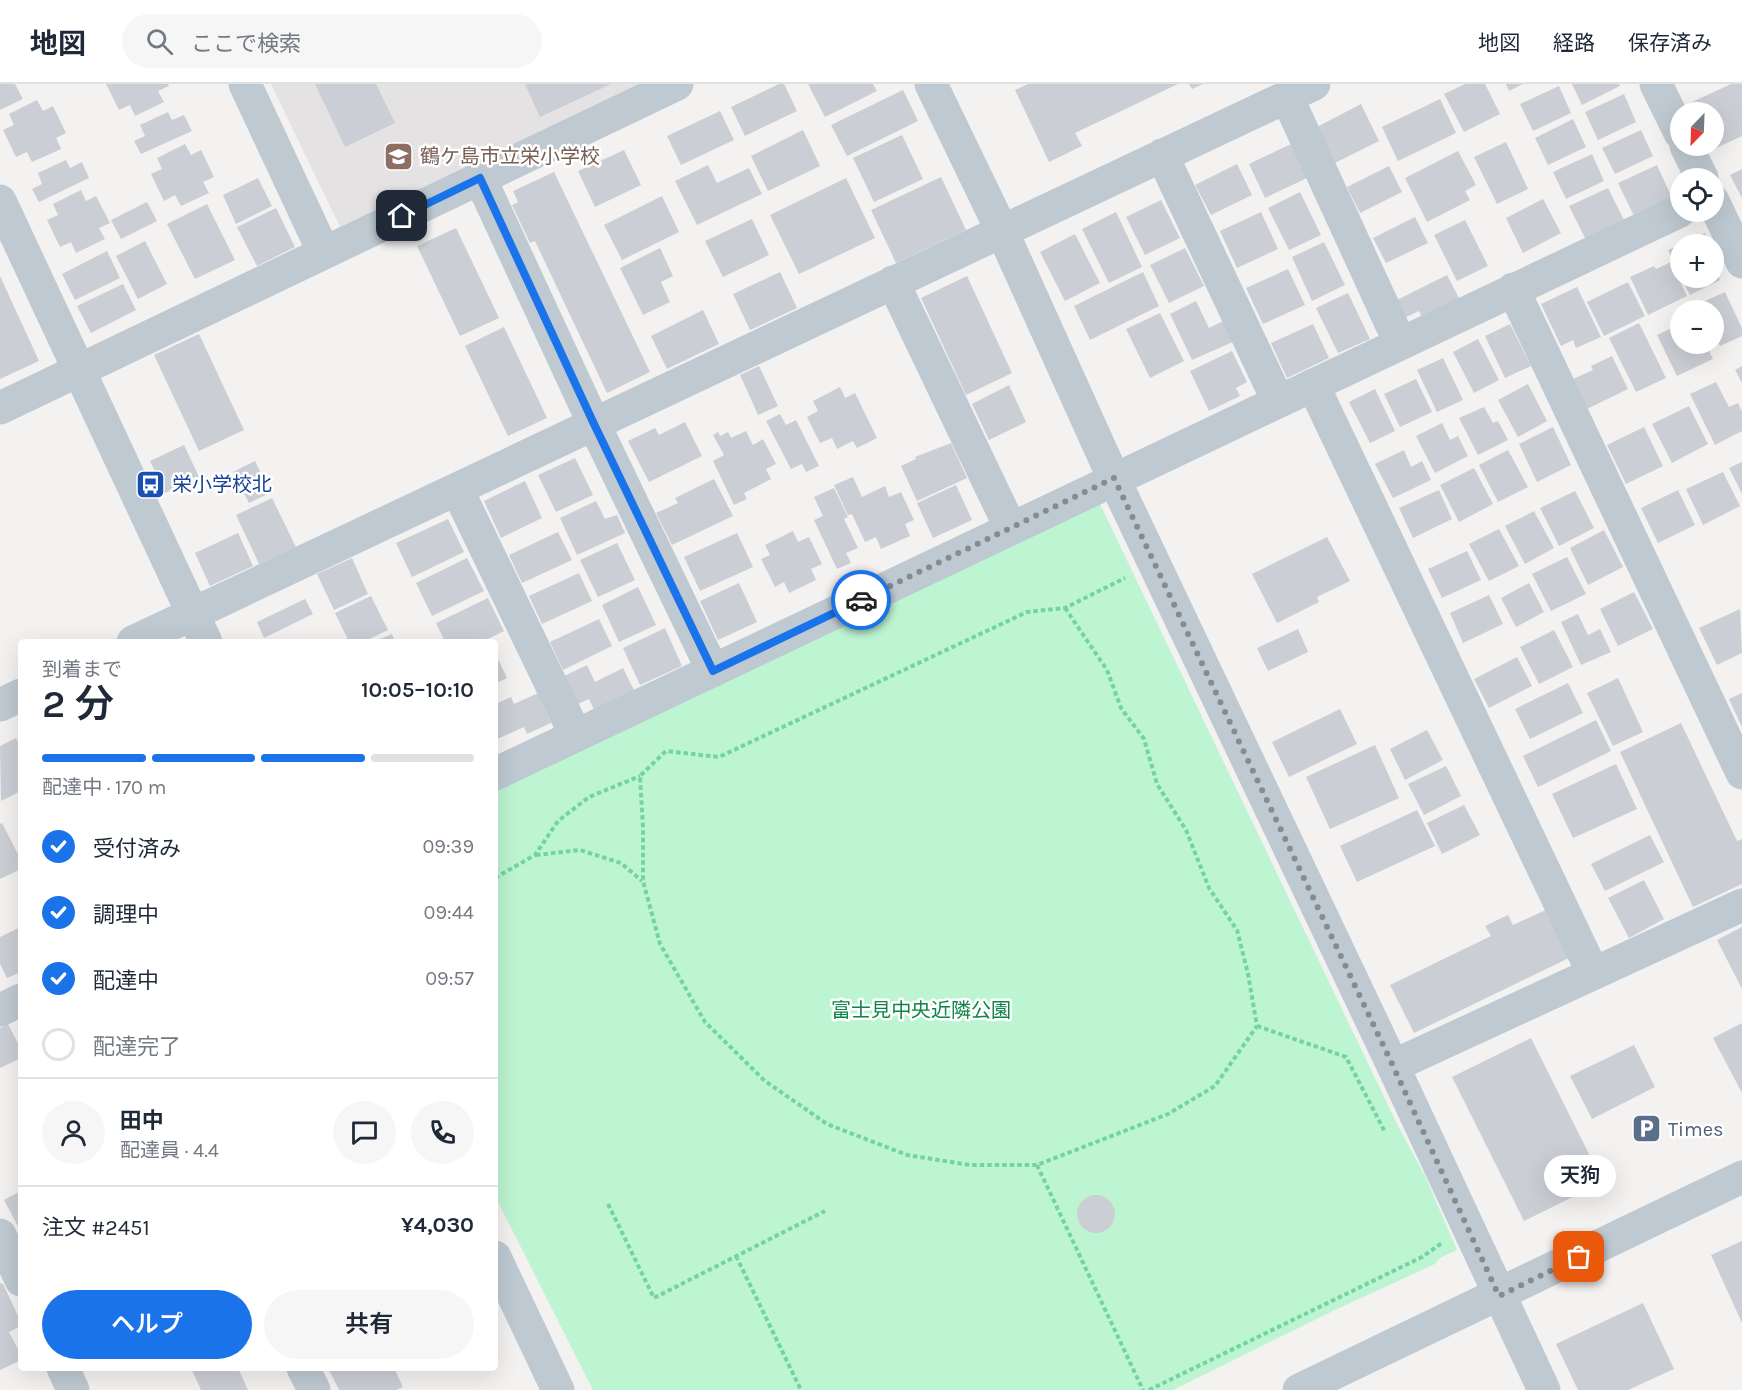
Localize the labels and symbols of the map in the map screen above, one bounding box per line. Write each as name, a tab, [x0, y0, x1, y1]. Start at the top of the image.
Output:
north arrow	[1670, 102, 1724, 156]
school or university icon: 鶴ケ島市立栄小学校	[383, 140, 415, 172]
place label: 鶴ケ島市立栄小学校	[420, 145, 600, 168]
pin	[376, 190, 427, 241]
bus stop icon: 栄小学校北	[135, 468, 167, 500]
place label: 栄小学校北	[172, 473, 272, 496]
courier	[831, 570, 891, 630]
park label: 富士見中央近隣公園	[831, 999, 1011, 1022]
parking icon: Times	[1631, 1113, 1663, 1145]
place label: Times	[1668, 1118, 1723, 1141]
callout: 天狗	[1543, 1155, 1615, 1197]
pin	[1553, 1231, 1604, 1282]

